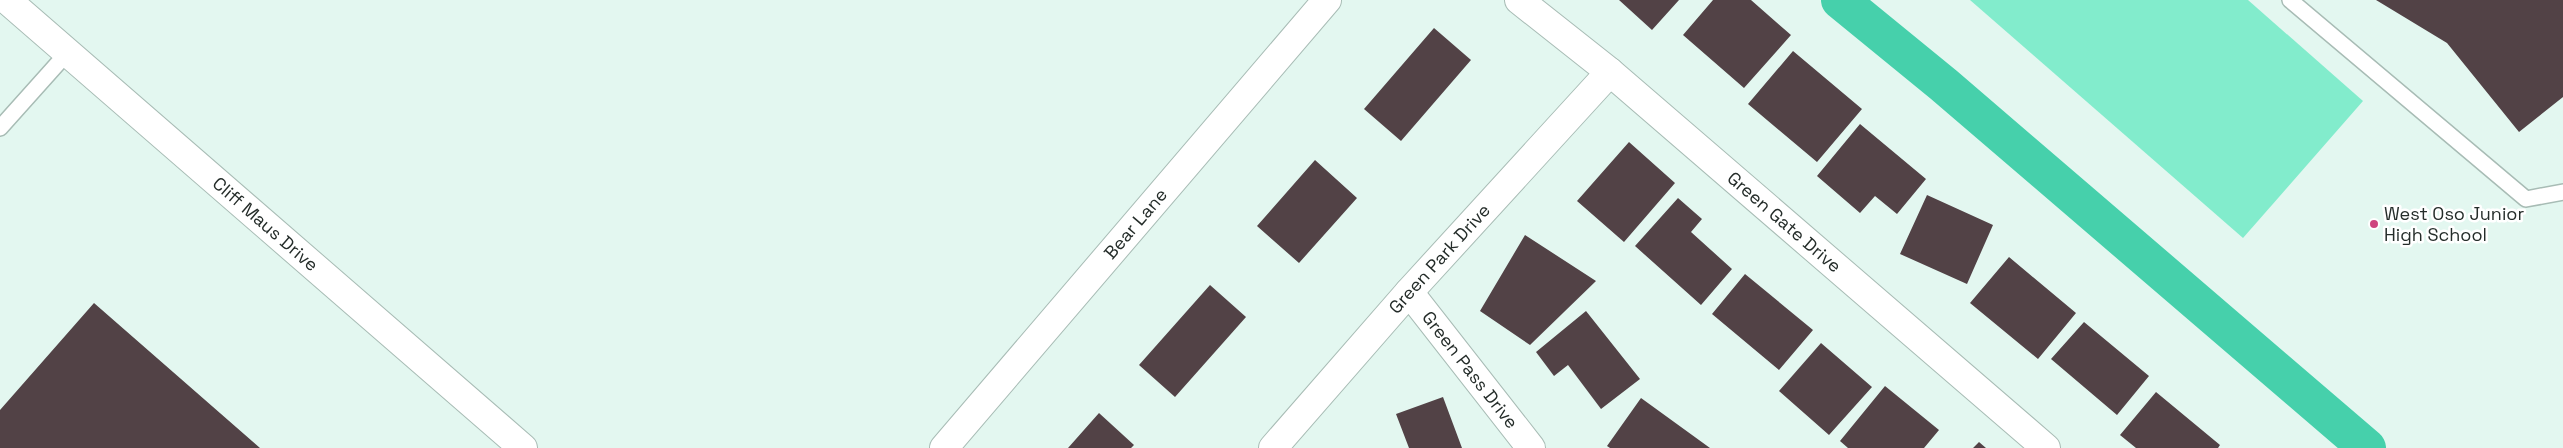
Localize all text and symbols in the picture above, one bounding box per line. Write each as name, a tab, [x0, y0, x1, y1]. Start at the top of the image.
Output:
street label: Green Gate Drive	[1723, 166, 1846, 277]
street label: Cliff Maus Drive	[208, 172, 323, 276]
street label: Bear Lane	[1099, 183, 1172, 264]
street label: Green Park Drive	[1383, 199, 1495, 318]
place label: West Oso Junior High School	[2384, 202, 2524, 246]
marker: West Oso Junior High School	[2368, 218, 2380, 230]
street label: Green Pass Drive	[1417, 306, 1524, 433]

